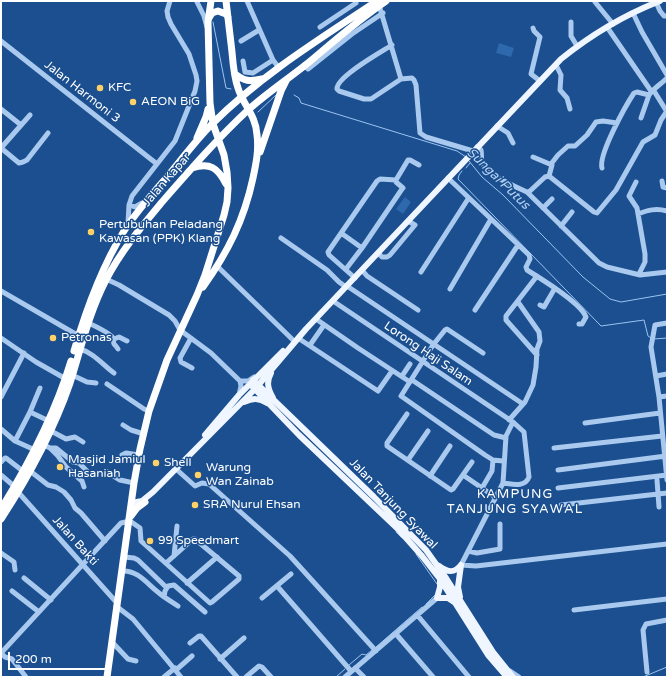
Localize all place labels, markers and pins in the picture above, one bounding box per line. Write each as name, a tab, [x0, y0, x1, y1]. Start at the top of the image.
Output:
place label: KFC	[108, 81, 131, 95]
marker: KFC	[95, 83, 105, 93]
place label: AEON BiG	[141, 95, 200, 109]
marker: AEON BiG	[128, 97, 138, 107]
place label: Pertubuhan Peladang Kawasan (PPK) Klang	[99, 218, 223, 246]
marker: Pertubuhan Peladang Kawasan (PPK) Klang	[86, 227, 96, 237]
place label: Petronas	[61, 331, 112, 345]
marker: Petronas	[48, 333, 58, 343]
place label: Masjid Jamiul Hasaniah	[68, 453, 145, 481]
place label: Shell	[164, 456, 191, 470]
marker: Shell	[151, 458, 161, 468]
place label: Warung Wan Zainab	[206, 461, 274, 489]
marker: Masjid Jamiul Hasaniah	[55, 462, 65, 472]
marker: Warung Wan Zainab	[193, 470, 203, 480]
place label: SRA Nurul Ehsan	[203, 498, 301, 512]
marker: SRA Nurul Ehsan	[190, 500, 200, 510]
place label: 99 Speedmart	[158, 534, 239, 548]
marker: 99 Speedmart	[145, 536, 155, 546]

